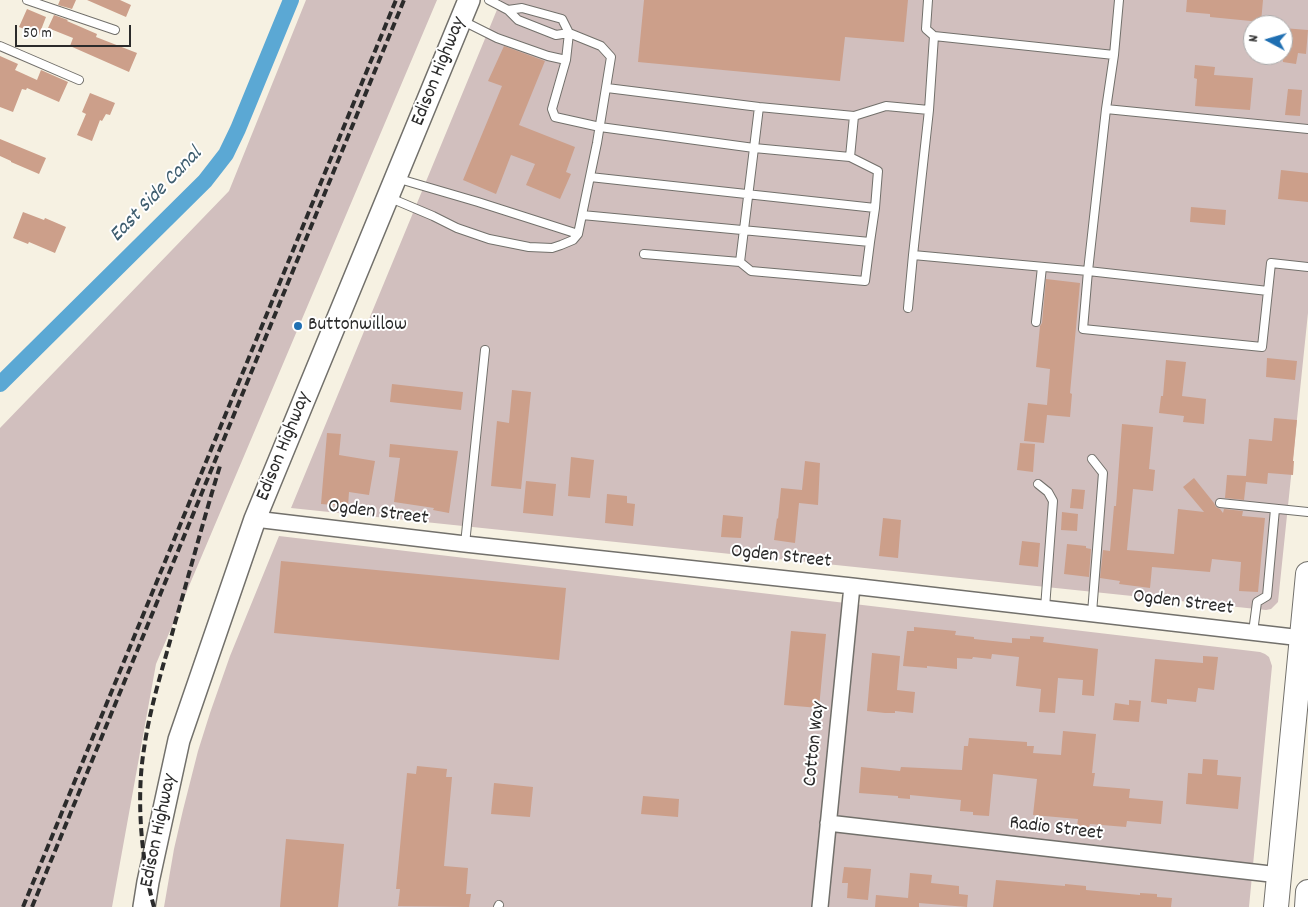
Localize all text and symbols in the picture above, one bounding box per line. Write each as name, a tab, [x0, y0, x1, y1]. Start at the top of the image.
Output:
street label: Edison Highway	[407, 14, 473, 130]
scale bar	[18, 15, 134, 47]
north arrow	[1243, 15, 1293, 65]
text: 50 m	[23, 23, 52, 45]
text: N	[1244, 34, 1264, 43]
water label: East Side Canal	[105, 143, 209, 249]
place label: Buttonwillow	[308, 314, 407, 338]
marker: Buttonwillow	[292, 320, 304, 332]
street label: Edison Highway	[252, 389, 318, 505]
street label: Ogden Street	[326, 496, 430, 532]
street label: Ogden Street	[730, 541, 832, 575]
street label: Ogden Street	[1131, 586, 1235, 622]
street label: Cotton Way	[800, 700, 832, 788]
street label: Edison Highway	[136, 772, 184, 890]
street label: Radio Street	[1008, 812, 1104, 848]

